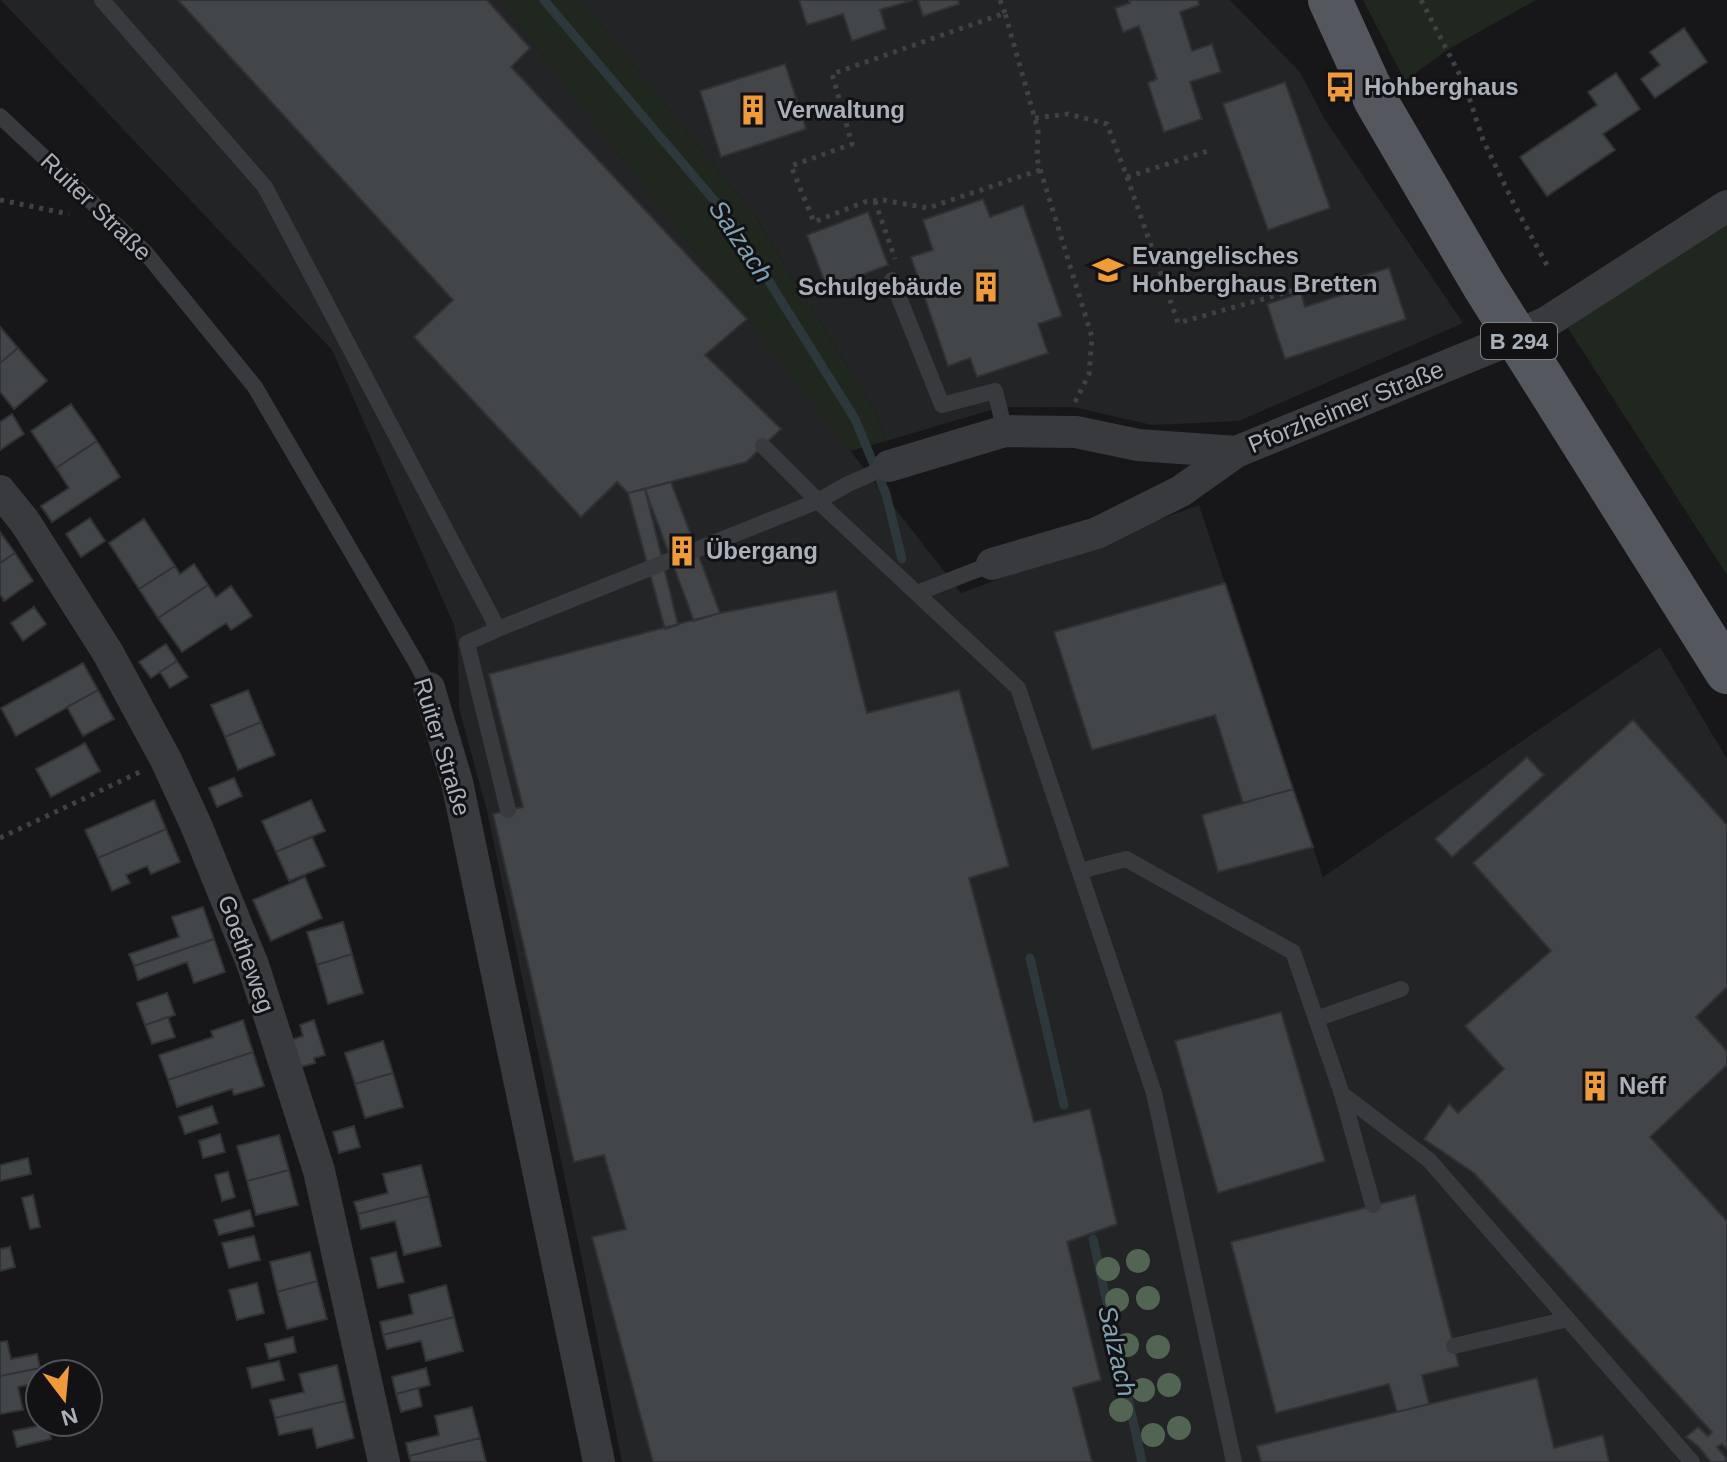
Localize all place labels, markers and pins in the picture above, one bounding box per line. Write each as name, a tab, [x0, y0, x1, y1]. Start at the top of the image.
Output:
bus stop icon: Hohberghaus	[1323, 70, 1357, 104]
place label: Hohberghaus	[1364, 73, 1519, 100]
building icon: Verwaltung	[736, 93, 770, 127]
place label: Verwaltung	[777, 96, 905, 123]
place label: Evangelisches Hohberghaus Bretten	[1132, 242, 1377, 297]
school or university icon: Evangelisches Hohberghaus Bretten	[1091, 253, 1125, 287]
building icon: Schulgebäude	[969, 270, 1003, 304]
place label: Schulgebäude	[798, 273, 962, 300]
building icon: Übergang	[665, 534, 699, 568]
place label: Übergang	[706, 537, 818, 564]
building icon: Neff	[1578, 1069, 1612, 1103]
place label: Neff	[1619, 1072, 1667, 1099]

